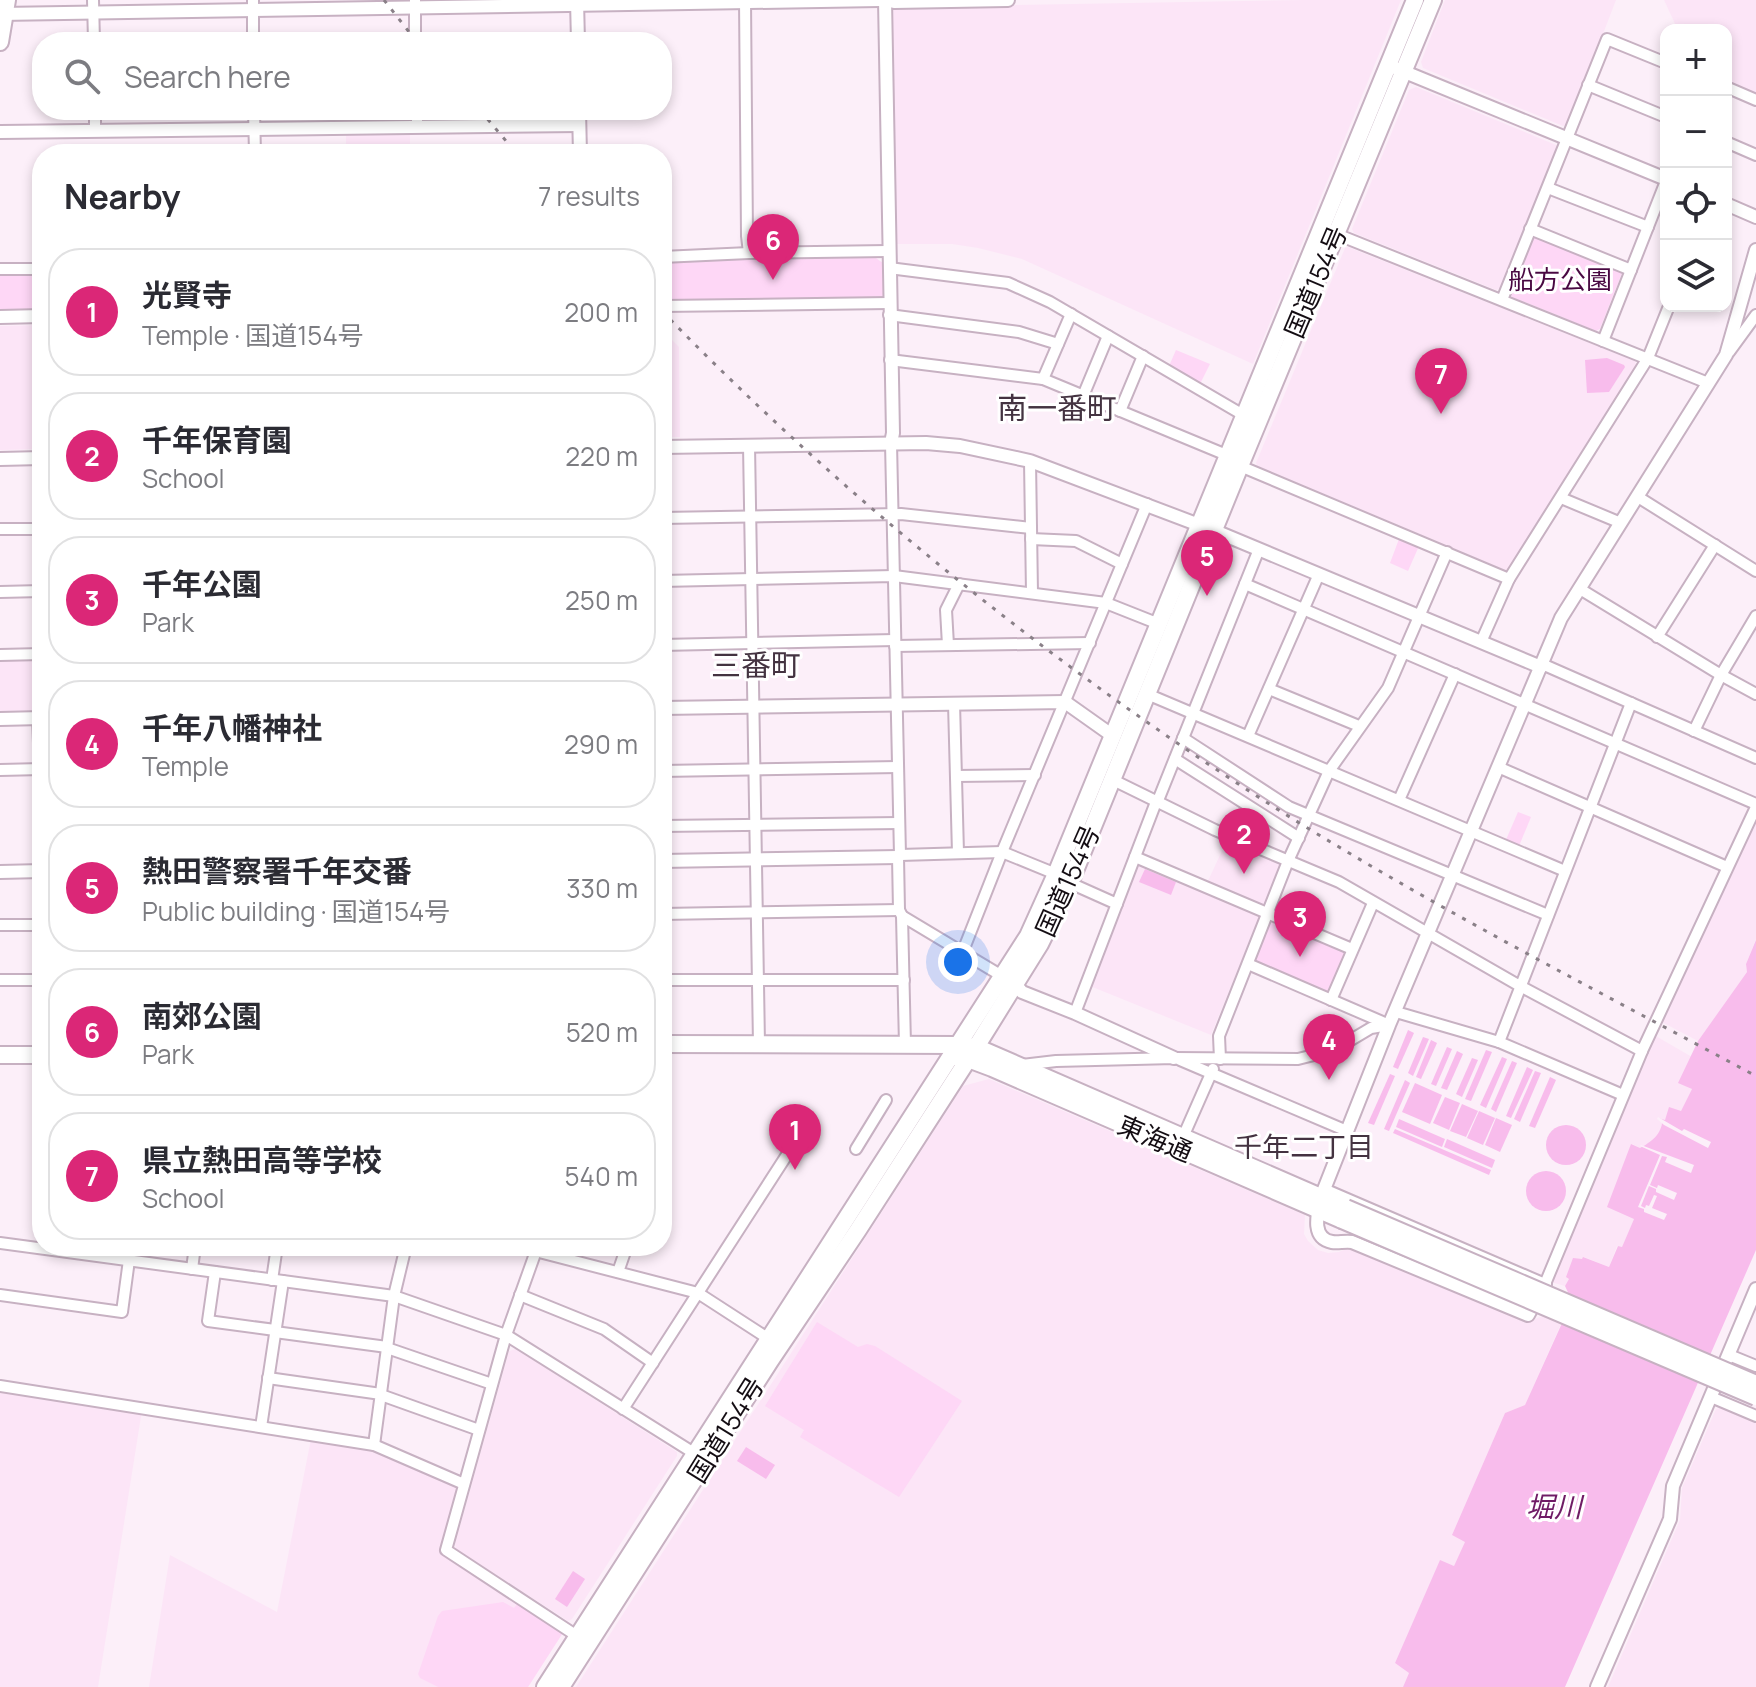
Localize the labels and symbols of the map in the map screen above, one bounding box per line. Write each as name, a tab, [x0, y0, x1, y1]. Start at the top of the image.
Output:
pin: 6	[747, 214, 799, 280]
street label: 国道154号	[1275, 220, 1355, 343]
park label: 船方公園	[1508, 261, 1612, 297]
pin: 7	[1415, 348, 1467, 414]
district label: 南一番町	[997, 387, 1117, 428]
pin: 5	[1181, 530, 1233, 596]
district label: 三番町	[711, 644, 801, 685]
pin: 2	[1218, 808, 1270, 874]
street label: 国道154号	[1027, 819, 1108, 942]
pin: 3	[1274, 891, 1326, 957]
your location	[938, 942, 978, 982]
pin: 4	[1303, 1014, 1355, 1080]
pin: 1	[769, 1104, 821, 1170]
street label: 東海通	[1112, 1106, 1198, 1170]
district label: 千年二丁目	[1234, 1127, 1374, 1165]
street label: 国道154号	[678, 1370, 772, 1489]
water label: 堀川	[1526, 1487, 1585, 1525]

